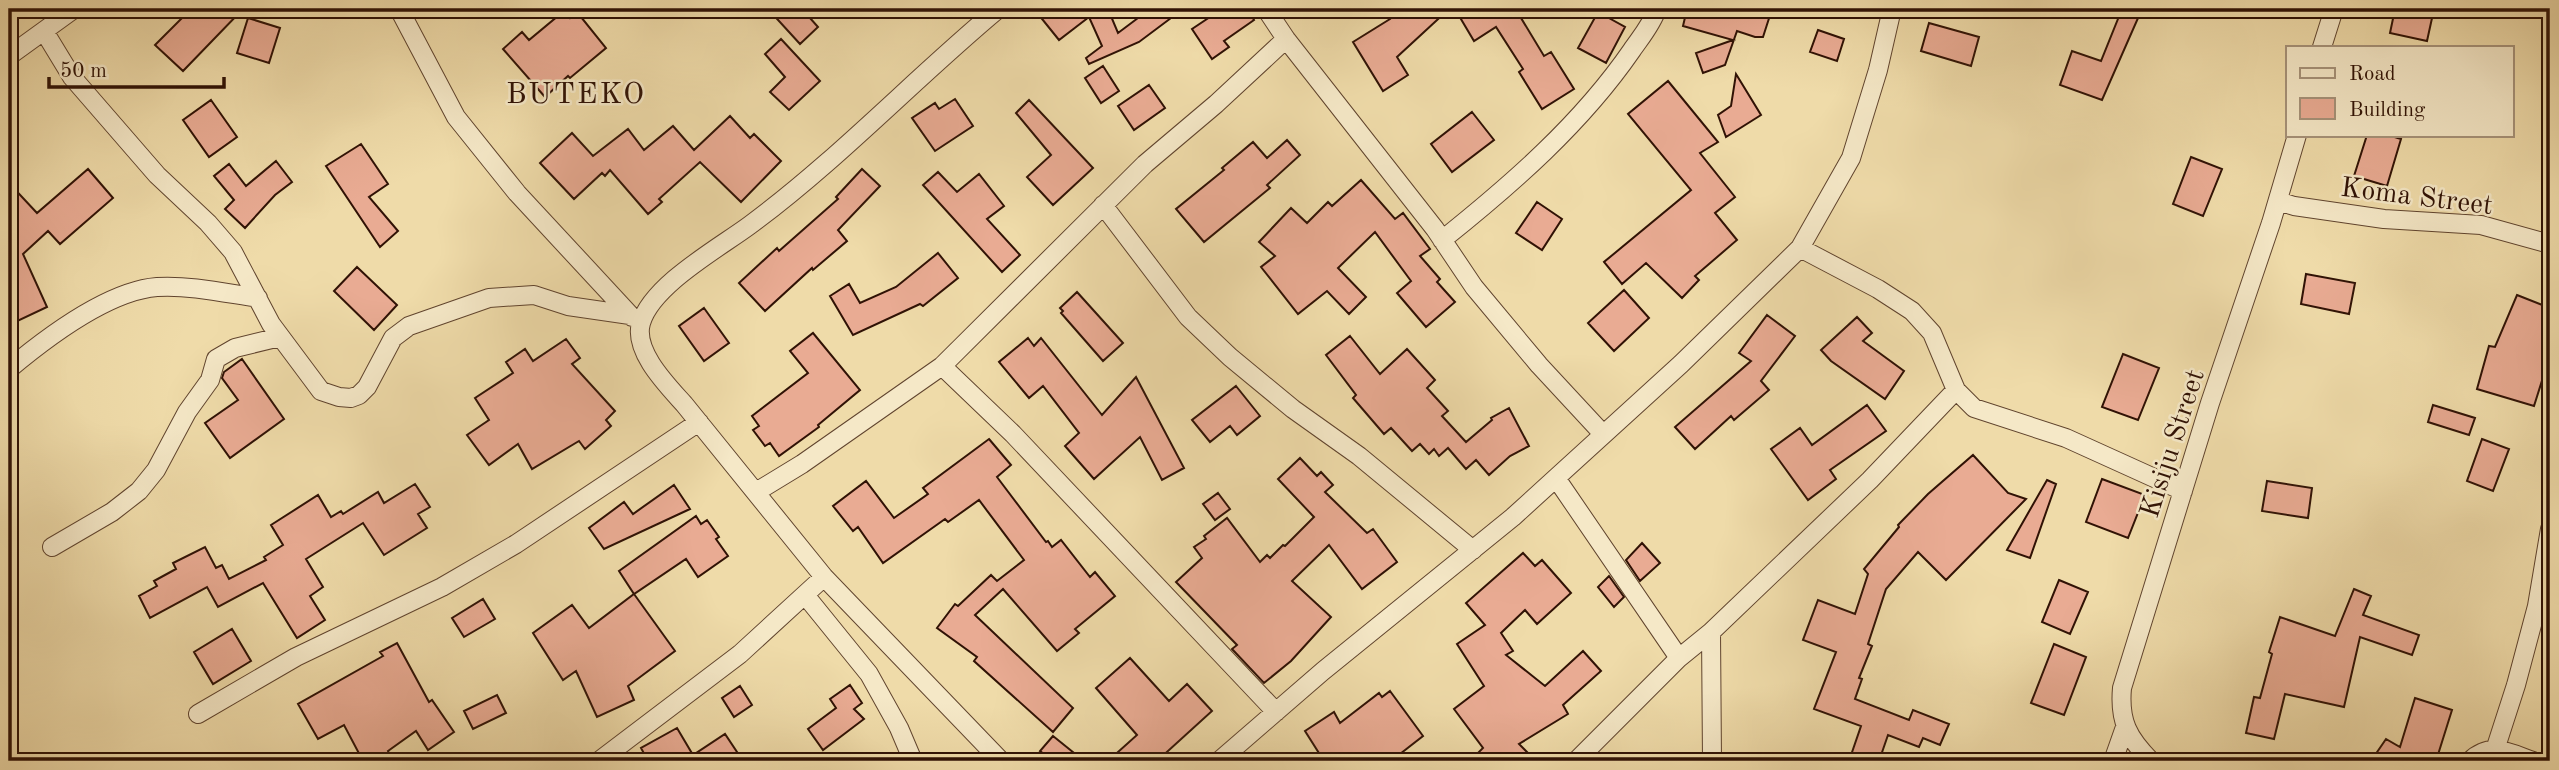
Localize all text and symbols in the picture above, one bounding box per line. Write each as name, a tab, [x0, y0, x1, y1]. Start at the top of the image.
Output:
scale bar	[49, 46, 224, 90]
legend	[2286, 46, 2514, 136]
text: 50 m	[60, 61, 107, 82]
text: Road	[2349, 64, 2396, 85]
district label: BUTEKO	[506, 80, 646, 110]
text: Building	[2349, 100, 2426, 121]
street label: Koma Street	[2339, 175, 2494, 221]
street label: Kisiju Street	[2137, 366, 2211, 522]

